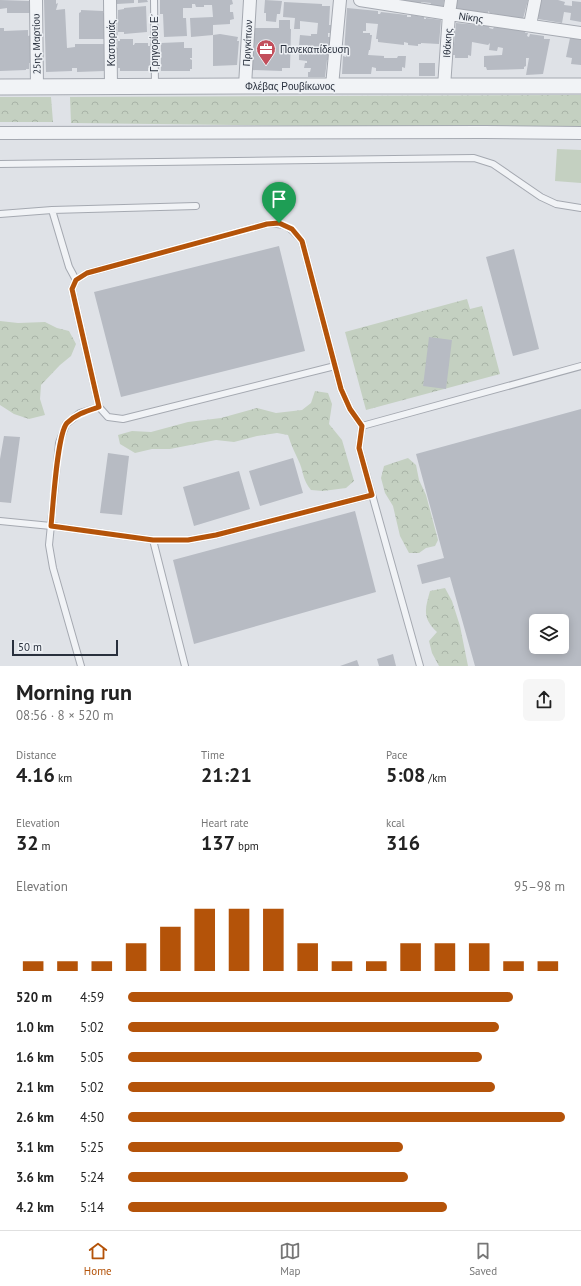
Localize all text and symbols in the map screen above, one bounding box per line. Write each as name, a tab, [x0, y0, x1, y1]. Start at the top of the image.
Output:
street label: Νίκης	[458, 9, 484, 26]
street label: 25ης Μαρτίου	[29, 13, 44, 75]
street label: Γρηγορίου Ε'	[148, 14, 161, 72]
street label: Πριγκίπων	[240, 19, 255, 67]
street label: Καστοριάς	[105, 20, 118, 66]
street label: Ιθάκης	[440, 28, 455, 58]
office icon: Πανεκαπίδευση	[255, 38, 277, 66]
place label: Πανεκαπίδευση	[280, 43, 349, 56]
street label: Φλέβας Ρουβίκωνος	[245, 80, 335, 93]
pin	[262, 182, 296, 223]
icon: arrive	[268, 188, 290, 210]
map controls	[529, 614, 569, 654]
button: layers	[529, 614, 569, 654]
scale bar	[12, 638, 118, 657]
text: 50 m	[18, 640, 42, 654]
text: Morning run	[16, 678, 132, 706]
button: share	[523, 679, 565, 721]
text: 08:56 · 8 × 520 m	[16, 707, 113, 724]
text: Distance	[16, 748, 56, 762]
text: Time	[201, 748, 225, 762]
text: Pace	[386, 748, 408, 762]
text: 4.16	[16, 762, 55, 788]
text: 21:21	[201, 762, 252, 788]
text: 5:08	[386, 762, 425, 788]
text: km	[55, 771, 72, 785]
text: /km	[425, 771, 446, 785]
text: Elevation	[16, 816, 60, 830]
text: Heart rate	[201, 816, 249, 830]
text: kcal	[386, 816, 405, 830]
text: 32	[16, 830, 39, 856]
text: 137	[201, 830, 235, 856]
text: 316	[386, 830, 420, 856]
text: m	[39, 839, 51, 853]
text: bpm	[235, 839, 259, 853]
text: Elevation	[16, 878, 68, 895]
text: 95–98 m	[514, 878, 565, 895]
text: 520 m	[16, 989, 52, 1006]
text: 4:59	[80, 989, 104, 1006]
text: 1.0 km	[16, 1019, 54, 1036]
text: 5:02	[80, 1019, 104, 1036]
text: 1.6 km	[16, 1049, 54, 1066]
text: 5:05	[80, 1049, 104, 1066]
text: 2.1 km	[16, 1079, 54, 1096]
text: 5:02	[80, 1079, 104, 1096]
text: 2.6 km	[16, 1109, 54, 1126]
text: 4:50	[80, 1109, 104, 1126]
text: 3.1 km	[16, 1139, 54, 1156]
text: 5:25	[80, 1139, 104, 1156]
text: 3.6 km	[16, 1169, 54, 1186]
text: 5:24	[80, 1169, 104, 1186]
text: 4.2 km	[16, 1199, 54, 1216]
text: 5:14	[80, 1199, 104, 1216]
tab: Home	[84, 1240, 112, 1278]
tab: Map	[279, 1240, 301, 1278]
tab: Saved	[469, 1240, 497, 1278]

